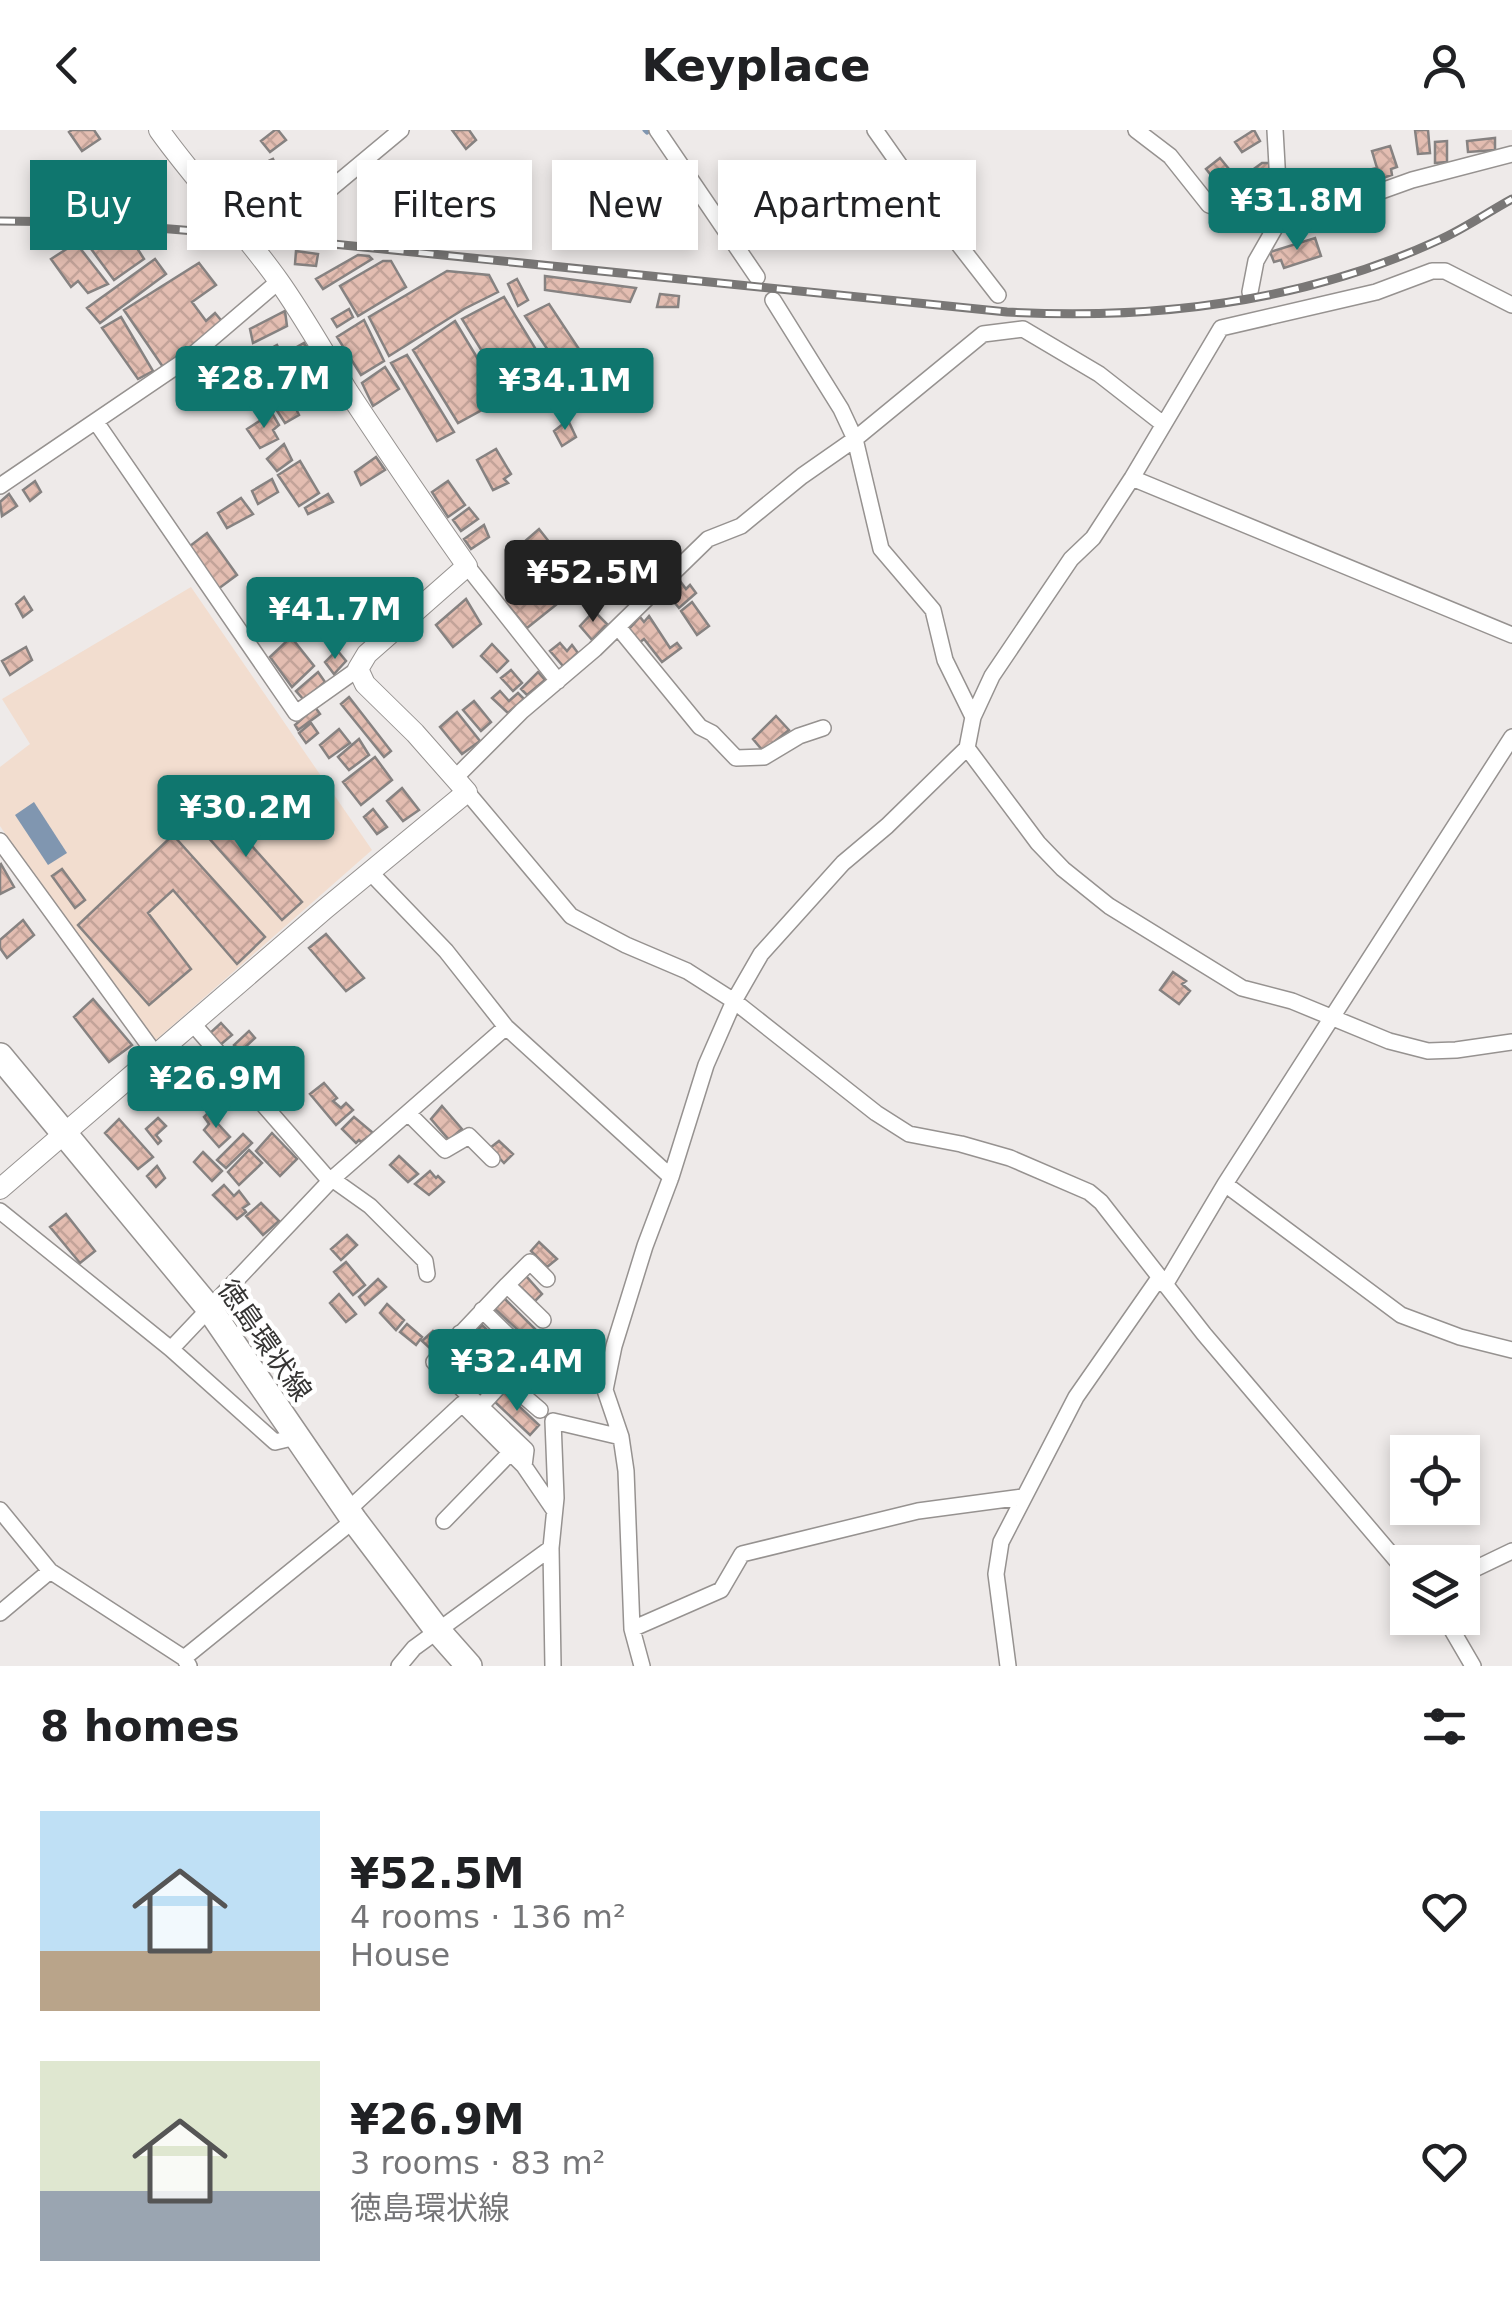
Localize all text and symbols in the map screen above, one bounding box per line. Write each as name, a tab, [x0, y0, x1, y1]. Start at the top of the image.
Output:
icon: back	[40, 38, 95, 93]
icon: person	[1417, 38, 1472, 93]
text: Keyplace	[641, 39, 871, 92]
chip: Buy	[30, 160, 167, 250]
chip: Rent	[187, 160, 337, 250]
chip: Filters	[357, 160, 532, 250]
chip: New	[552, 160, 698, 250]
chip: Apartment	[718, 160, 976, 250]
pin: ¥31.8M	[1216, 168, 1378, 253]
text: ¥31.8M	[1230, 181, 1364, 219]
pin: ¥28.7M	[183, 346, 345, 431]
pin: ¥34.1M	[484, 348, 646, 433]
text: ¥28.7M	[197, 359, 331, 397]
text: ¥34.1M	[498, 361, 632, 399]
pin: ¥52.5M	[512, 540, 674, 625]
text: ¥52.5M	[526, 553, 660, 591]
pin: ¥41.7M	[254, 577, 416, 662]
text: ¥41.7M	[268, 590, 402, 628]
pin: ¥30.2M	[165, 775, 327, 860]
text: ¥30.2M	[179, 788, 313, 826]
pin: ¥26.9M	[135, 1046, 297, 1131]
text: ¥26.9M	[149, 1059, 283, 1097]
street label: 徳島環状線	[211, 1273, 318, 1407]
pin: ¥32.4M	[436, 1329, 598, 1414]
text: ¥32.4M	[450, 1342, 584, 1380]
map controls	[1390, 1435, 1480, 1635]
button: locate	[1390, 1435, 1480, 1525]
button: layers	[1390, 1545, 1480, 1635]
icon: filters	[1417, 1699, 1472, 1754]
text: 8 homes	[40, 1702, 240, 1751]
text: ¥52.5M	[350, 1849, 525, 1898]
icon: home	[120, 1851, 240, 1971]
icon: heart	[1417, 1884, 1472, 1939]
text: 4 rooms · 136 m²	[350, 1898, 626, 1936]
text: House	[350, 1936, 450, 1974]
text: ¥26.9M	[350, 2095, 525, 2144]
icon: home	[120, 2101, 240, 2221]
icon: heart	[1417, 2134, 1472, 2189]
text: 3 rooms · 83 m²	[350, 2144, 605, 2182]
text: 徳島環状線	[350, 2189, 510, 2227]

